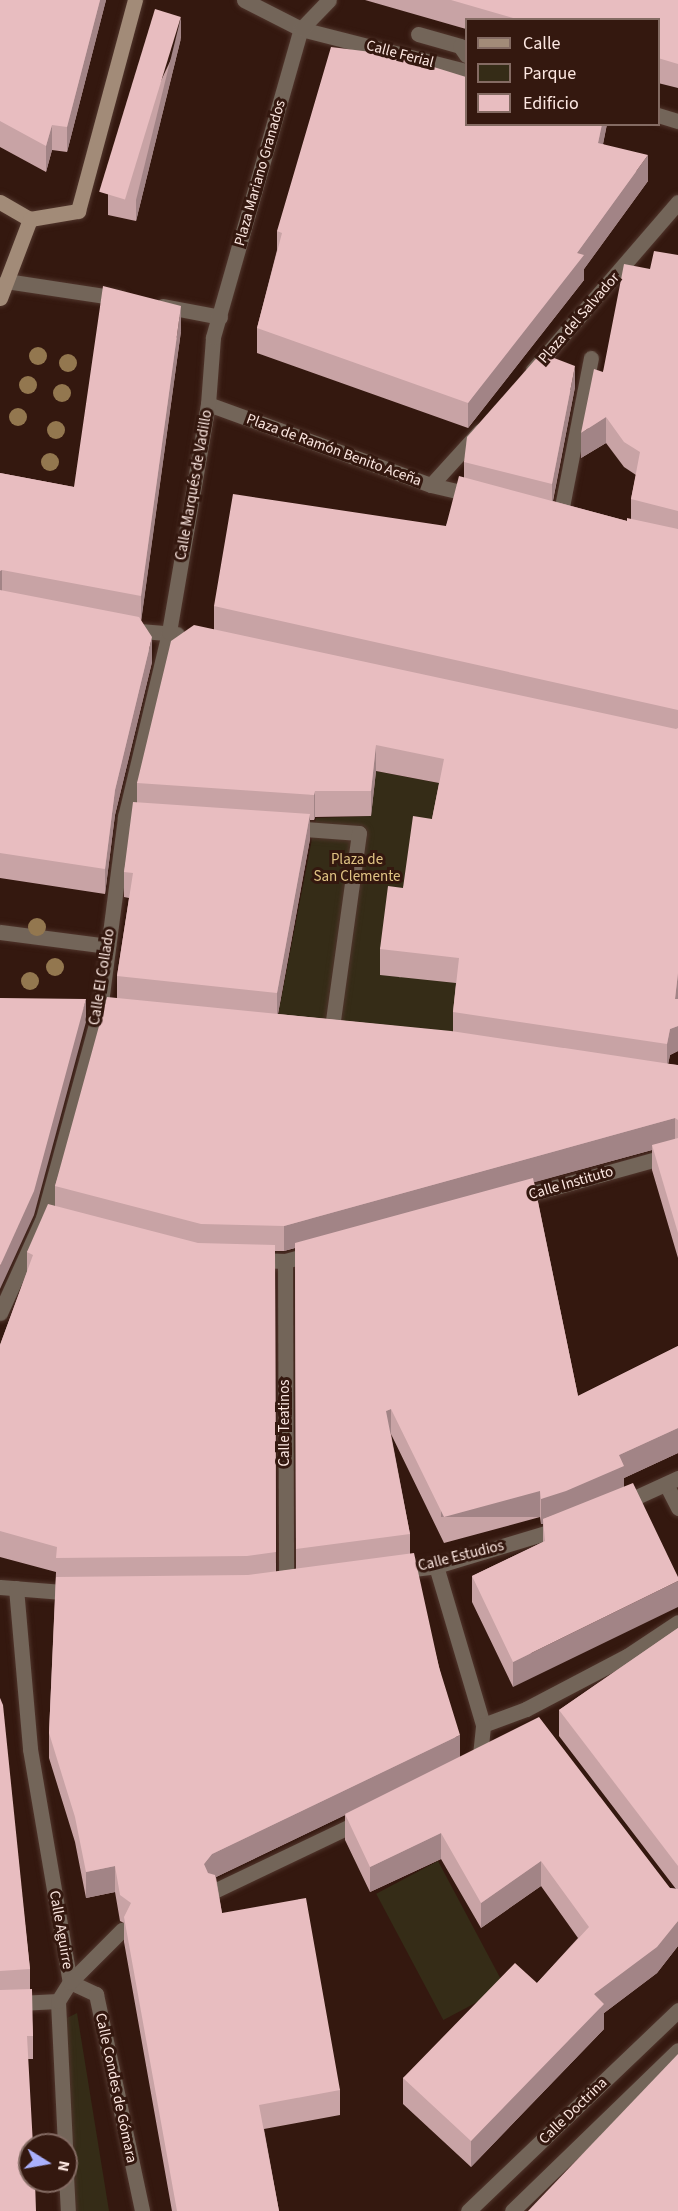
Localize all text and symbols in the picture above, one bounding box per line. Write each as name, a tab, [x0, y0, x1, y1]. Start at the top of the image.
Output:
legend	[465, 18, 660, 126]
text: Calle	[523, 31, 560, 56]
street label: Calle Ferial	[364, 36, 436, 72]
text: Parque	[523, 61, 576, 86]
text: Edificio	[523, 91, 579, 116]
street label: Plaza Mariano Granados	[231, 98, 289, 248]
street label: Plaza del Salvador	[535, 269, 623, 367]
street label: Calle Marqués de Vadillo	[172, 408, 216, 562]
street label: Plaza de Ramón Benito Aceña	[244, 410, 424, 490]
park label: Plaza de San Clemente	[314, 850, 400, 885]
street label: Calle El Collado	[85, 928, 119, 1026]
street label: Calle Instituto	[527, 1162, 615, 1204]
street label: Calle Teatinos	[276, 1379, 294, 1467]
street label: Calle Estudios	[416, 1537, 506, 1575]
street label: Calle Aguirre	[45, 1889, 77, 1971]
street label: Calle Condes de Gómara	[91, 2011, 141, 2165]
street label: Calle Doctrina	[535, 2074, 611, 2148]
north arrow	[18, 2133, 78, 2193]
text: N	[52, 2159, 76, 2173]

